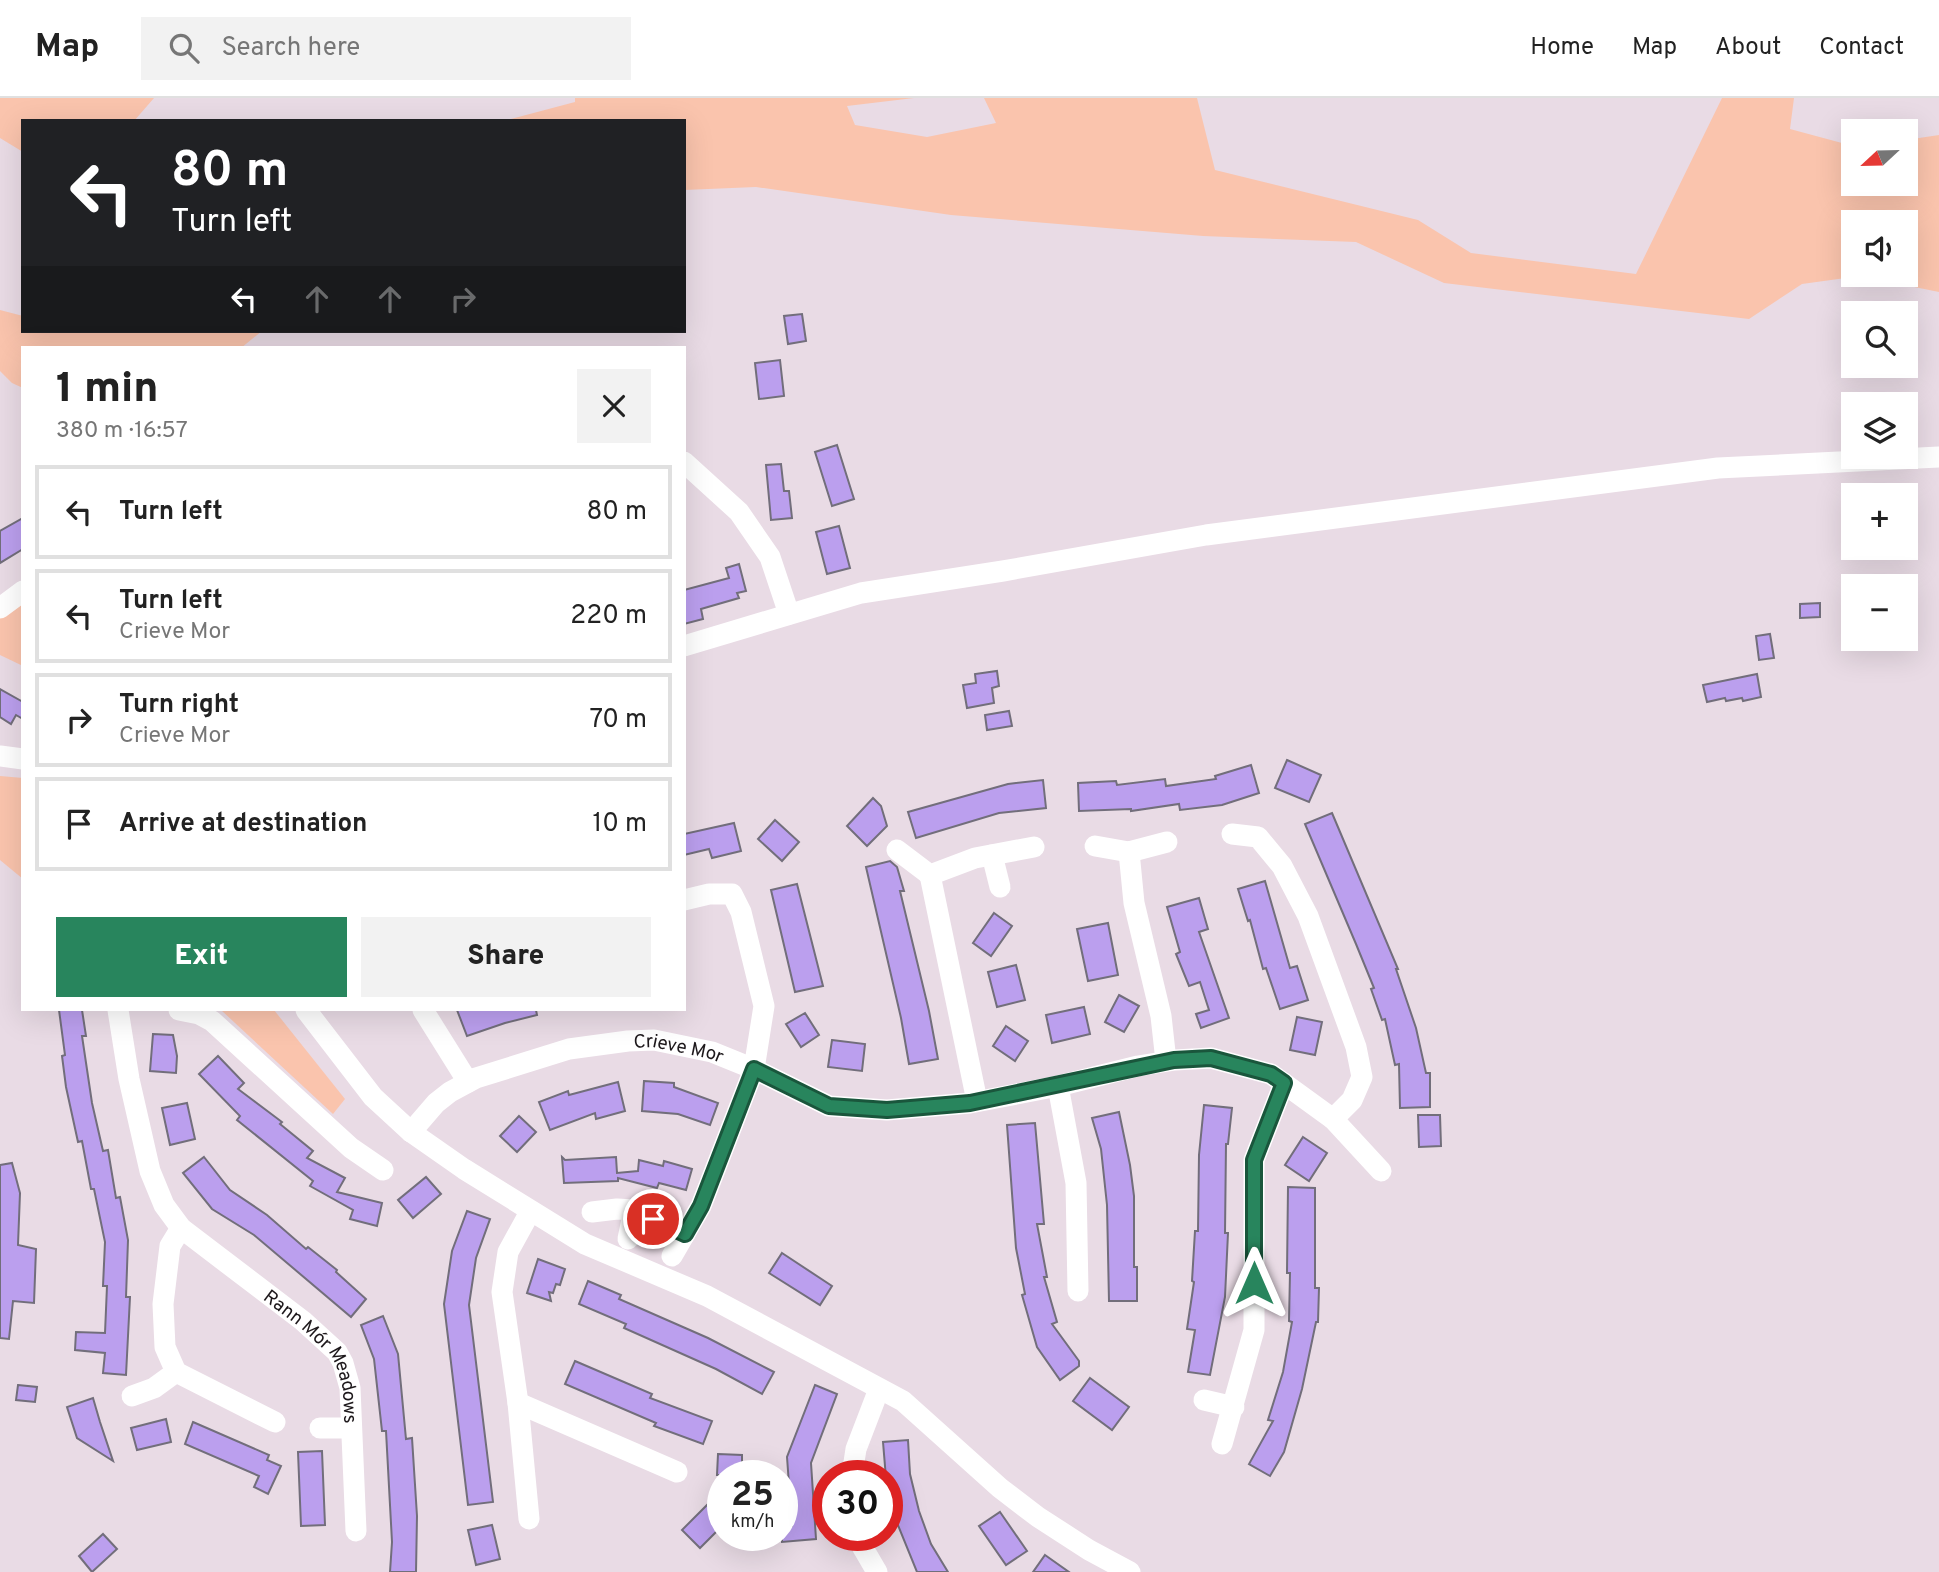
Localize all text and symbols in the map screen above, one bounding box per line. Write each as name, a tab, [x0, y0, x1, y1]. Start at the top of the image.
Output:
search box	[141, 17, 631, 80]
text: Map	[35, 27, 99, 69]
icon: search	[165, 29, 203, 67]
text: Search here	[221, 32, 360, 65]
text: Home	[1530, 33, 1594, 63]
text: Map	[1632, 33, 1677, 63]
text: About	[1715, 33, 1781, 63]
text: Contact	[1819, 33, 1904, 63]
north arrow	[1841, 119, 1918, 196]
map controls	[1841, 119, 1918, 651]
text: 80 m	[171, 142, 288, 204]
icon: left	[56, 147, 147, 238]
text: Turn left	[171, 203, 292, 243]
button: sound	[1841, 210, 1918, 287]
icon: left	[225, 280, 263, 318]
icon: ahead	[298, 280, 336, 318]
icon: ahead	[371, 280, 409, 318]
icon: right	[444, 280, 482, 318]
button: search	[1841, 301, 1918, 378]
text: 1 min	[56, 364, 159, 417]
button: close	[577, 369, 651, 443]
button: layers	[1841, 392, 1918, 469]
text: 380 m · 16:57	[56, 417, 188, 446]
button: +	[1841, 483, 1918, 560]
icon: left	[60, 493, 98, 531]
text: Turn left	[119, 496, 223, 529]
text: 80 m	[587, 496, 647, 529]
button: −	[1841, 574, 1918, 651]
text: Turn left	[119, 585, 223, 618]
icon: left	[60, 597, 98, 635]
text: 220 m	[570, 600, 647, 633]
text: Crieve Mor	[119, 618, 230, 647]
text: Turn right	[119, 689, 239, 722]
icon: right	[60, 701, 98, 739]
text: 70 m	[589, 704, 647, 737]
text: Crieve Mor	[119, 722, 230, 751]
icon: arrive	[60, 805, 98, 843]
text: Arrive at destination	[119, 808, 367, 841]
text: 10 m	[592, 808, 647, 841]
button: Exit	[56, 917, 347, 997]
button: Share	[361, 917, 651, 997]
street label: Crieve Mor	[633, 1030, 728, 1070]
pin	[623, 1189, 683, 1249]
icon: arrive	[634, 1200, 672, 1238]
position arrow	[1217, 1246, 1291, 1320]
street label: Rann Mór Meadows	[258, 1285, 361, 1424]
speed limit sign: 30	[812, 1460, 903, 1551]
text: 25	[731, 1474, 774, 1518]
text: km/h	[731, 1511, 774, 1534]

